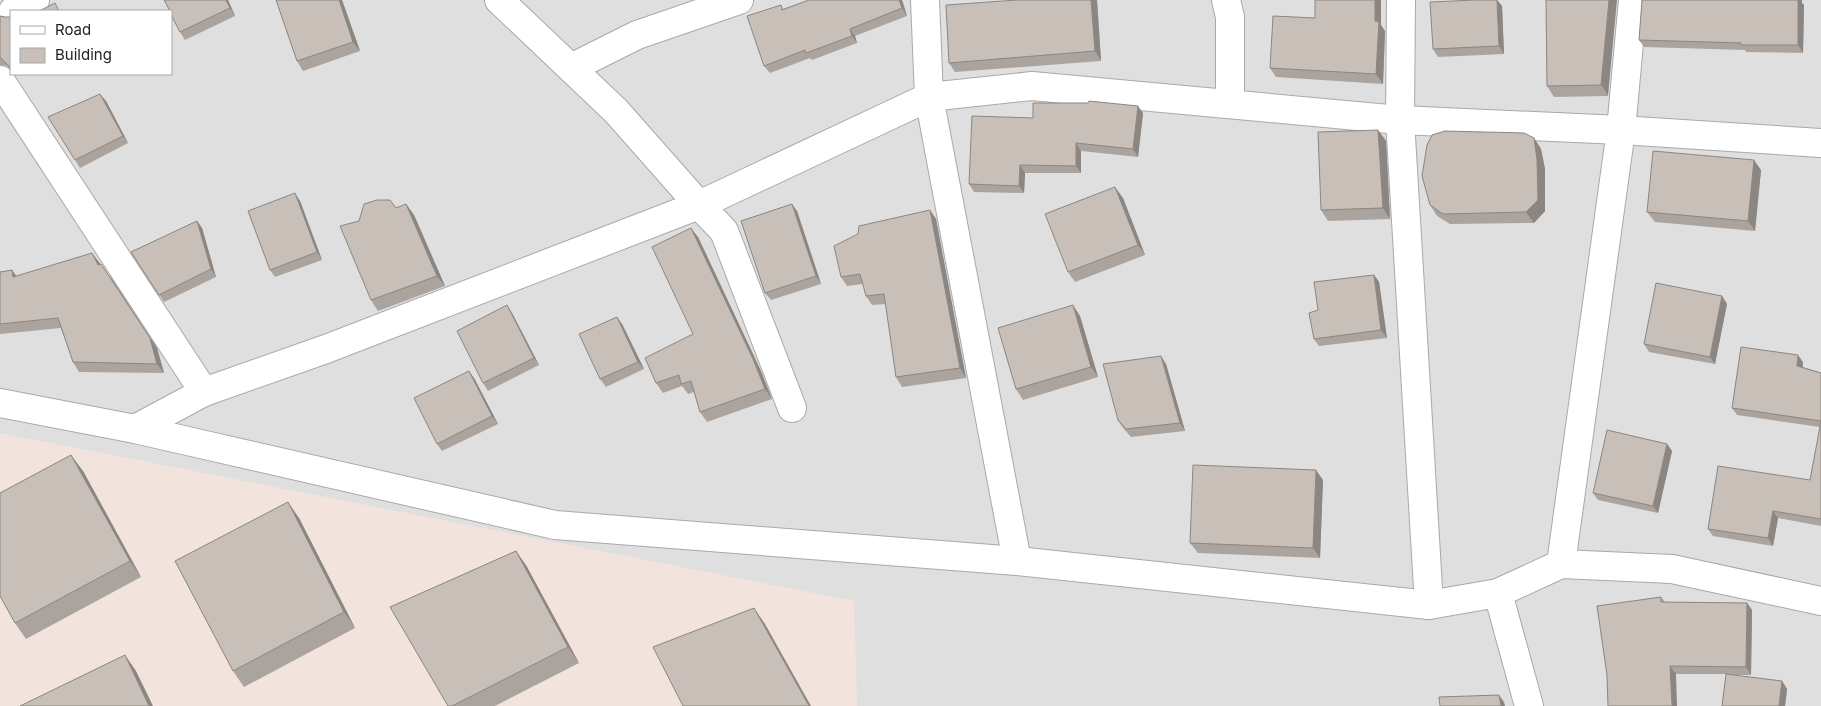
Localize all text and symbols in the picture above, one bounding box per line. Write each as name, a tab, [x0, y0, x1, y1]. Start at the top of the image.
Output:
legend	[10, 10, 172, 75]
text: Road	[55, 20, 91, 39]
text: Building	[55, 45, 112, 64]

